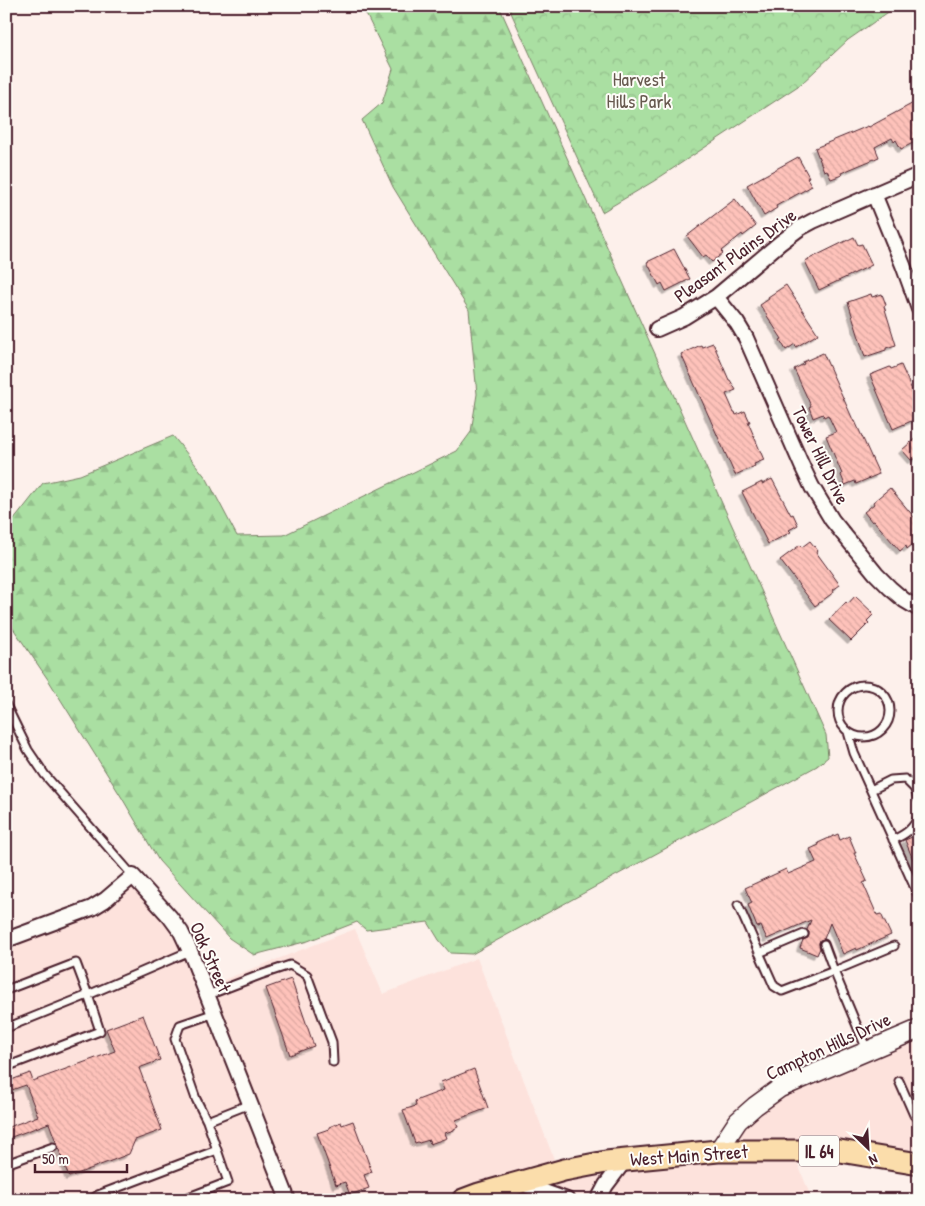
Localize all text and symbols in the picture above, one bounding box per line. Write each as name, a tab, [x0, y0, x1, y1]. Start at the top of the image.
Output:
park label: Harvest Hills Park	[607, 66, 672, 114]
street label: Pleasant Plains Drive	[669, 201, 802, 308]
street label: Tower Hill Drive	[786, 402, 856, 509]
street label: Oak Street	[184, 918, 238, 997]
street label: Campton Hills Drive	[761, 1006, 895, 1086]
north arrow	[842, 1124, 892, 1174]
road number: IL 64	[799, 1136, 839, 1166]
street label: West Main Street	[629, 1138, 749, 1172]
scale bar	[35, 1141, 128, 1173]
text: 50 m	[42, 1148, 69, 1169]
text: N	[866, 1150, 881, 1171]

